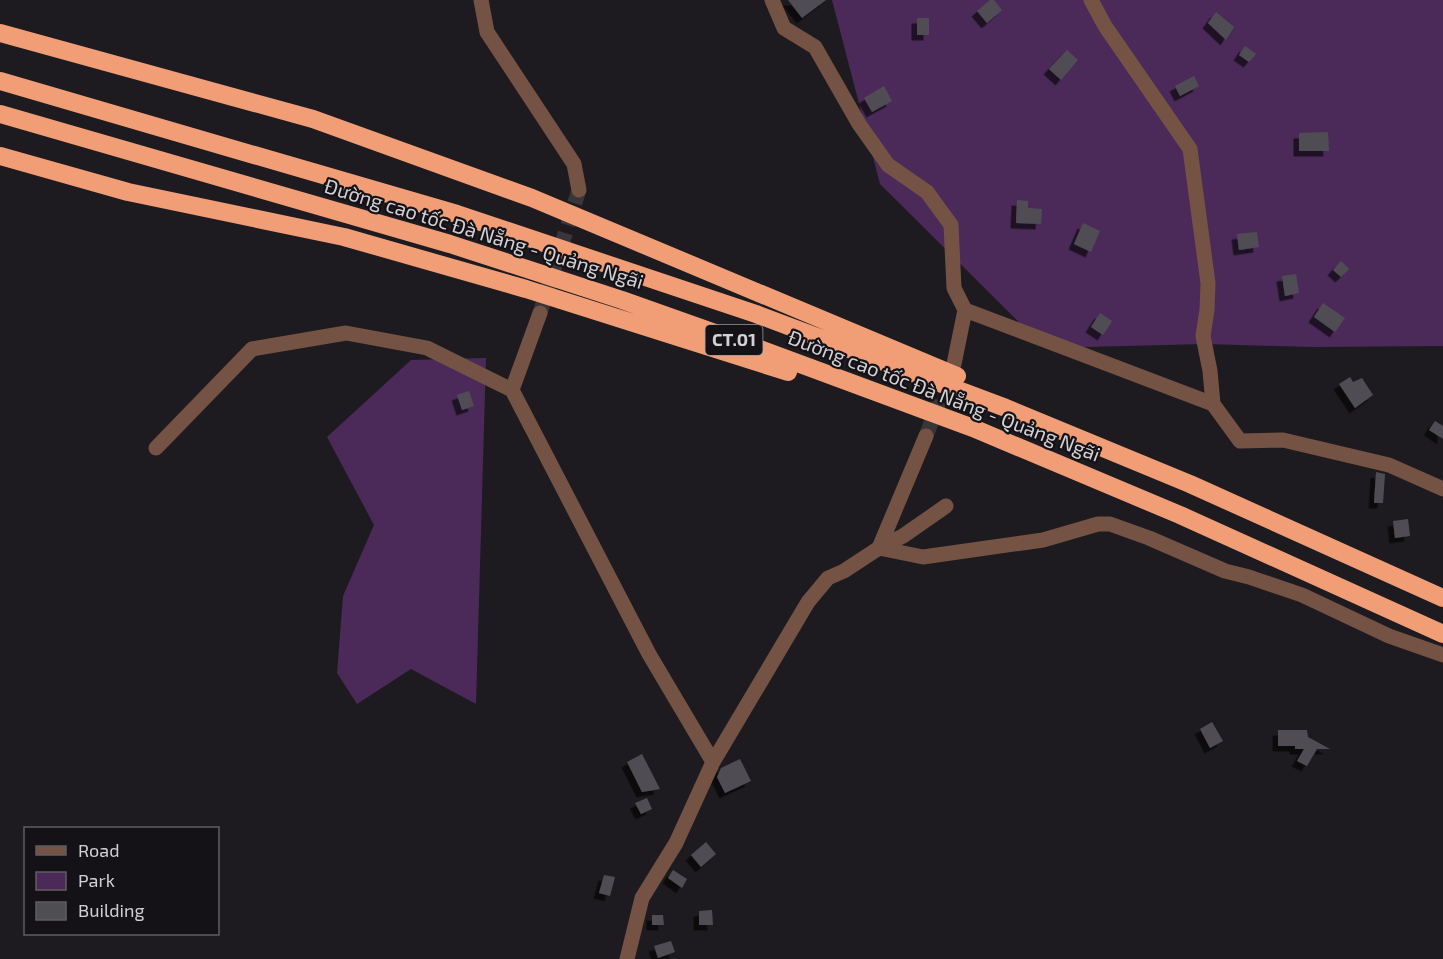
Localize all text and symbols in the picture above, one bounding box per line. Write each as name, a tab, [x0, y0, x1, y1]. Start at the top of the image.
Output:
street label: Đường cao tốc Đà Nẵng - Quảng Ngãi	[322, 173, 647, 293]
street label: Đường cao tốc Đà Nẵng - Quảng Ngãi	[785, 324, 1104, 466]
road number: CT.01	[706, 325, 762, 355]
legend	[24, 827, 219, 935]
text: Road	[78, 839, 119, 861]
text: Park	[78, 869, 115, 891]
text: Building	[78, 899, 145, 921]

